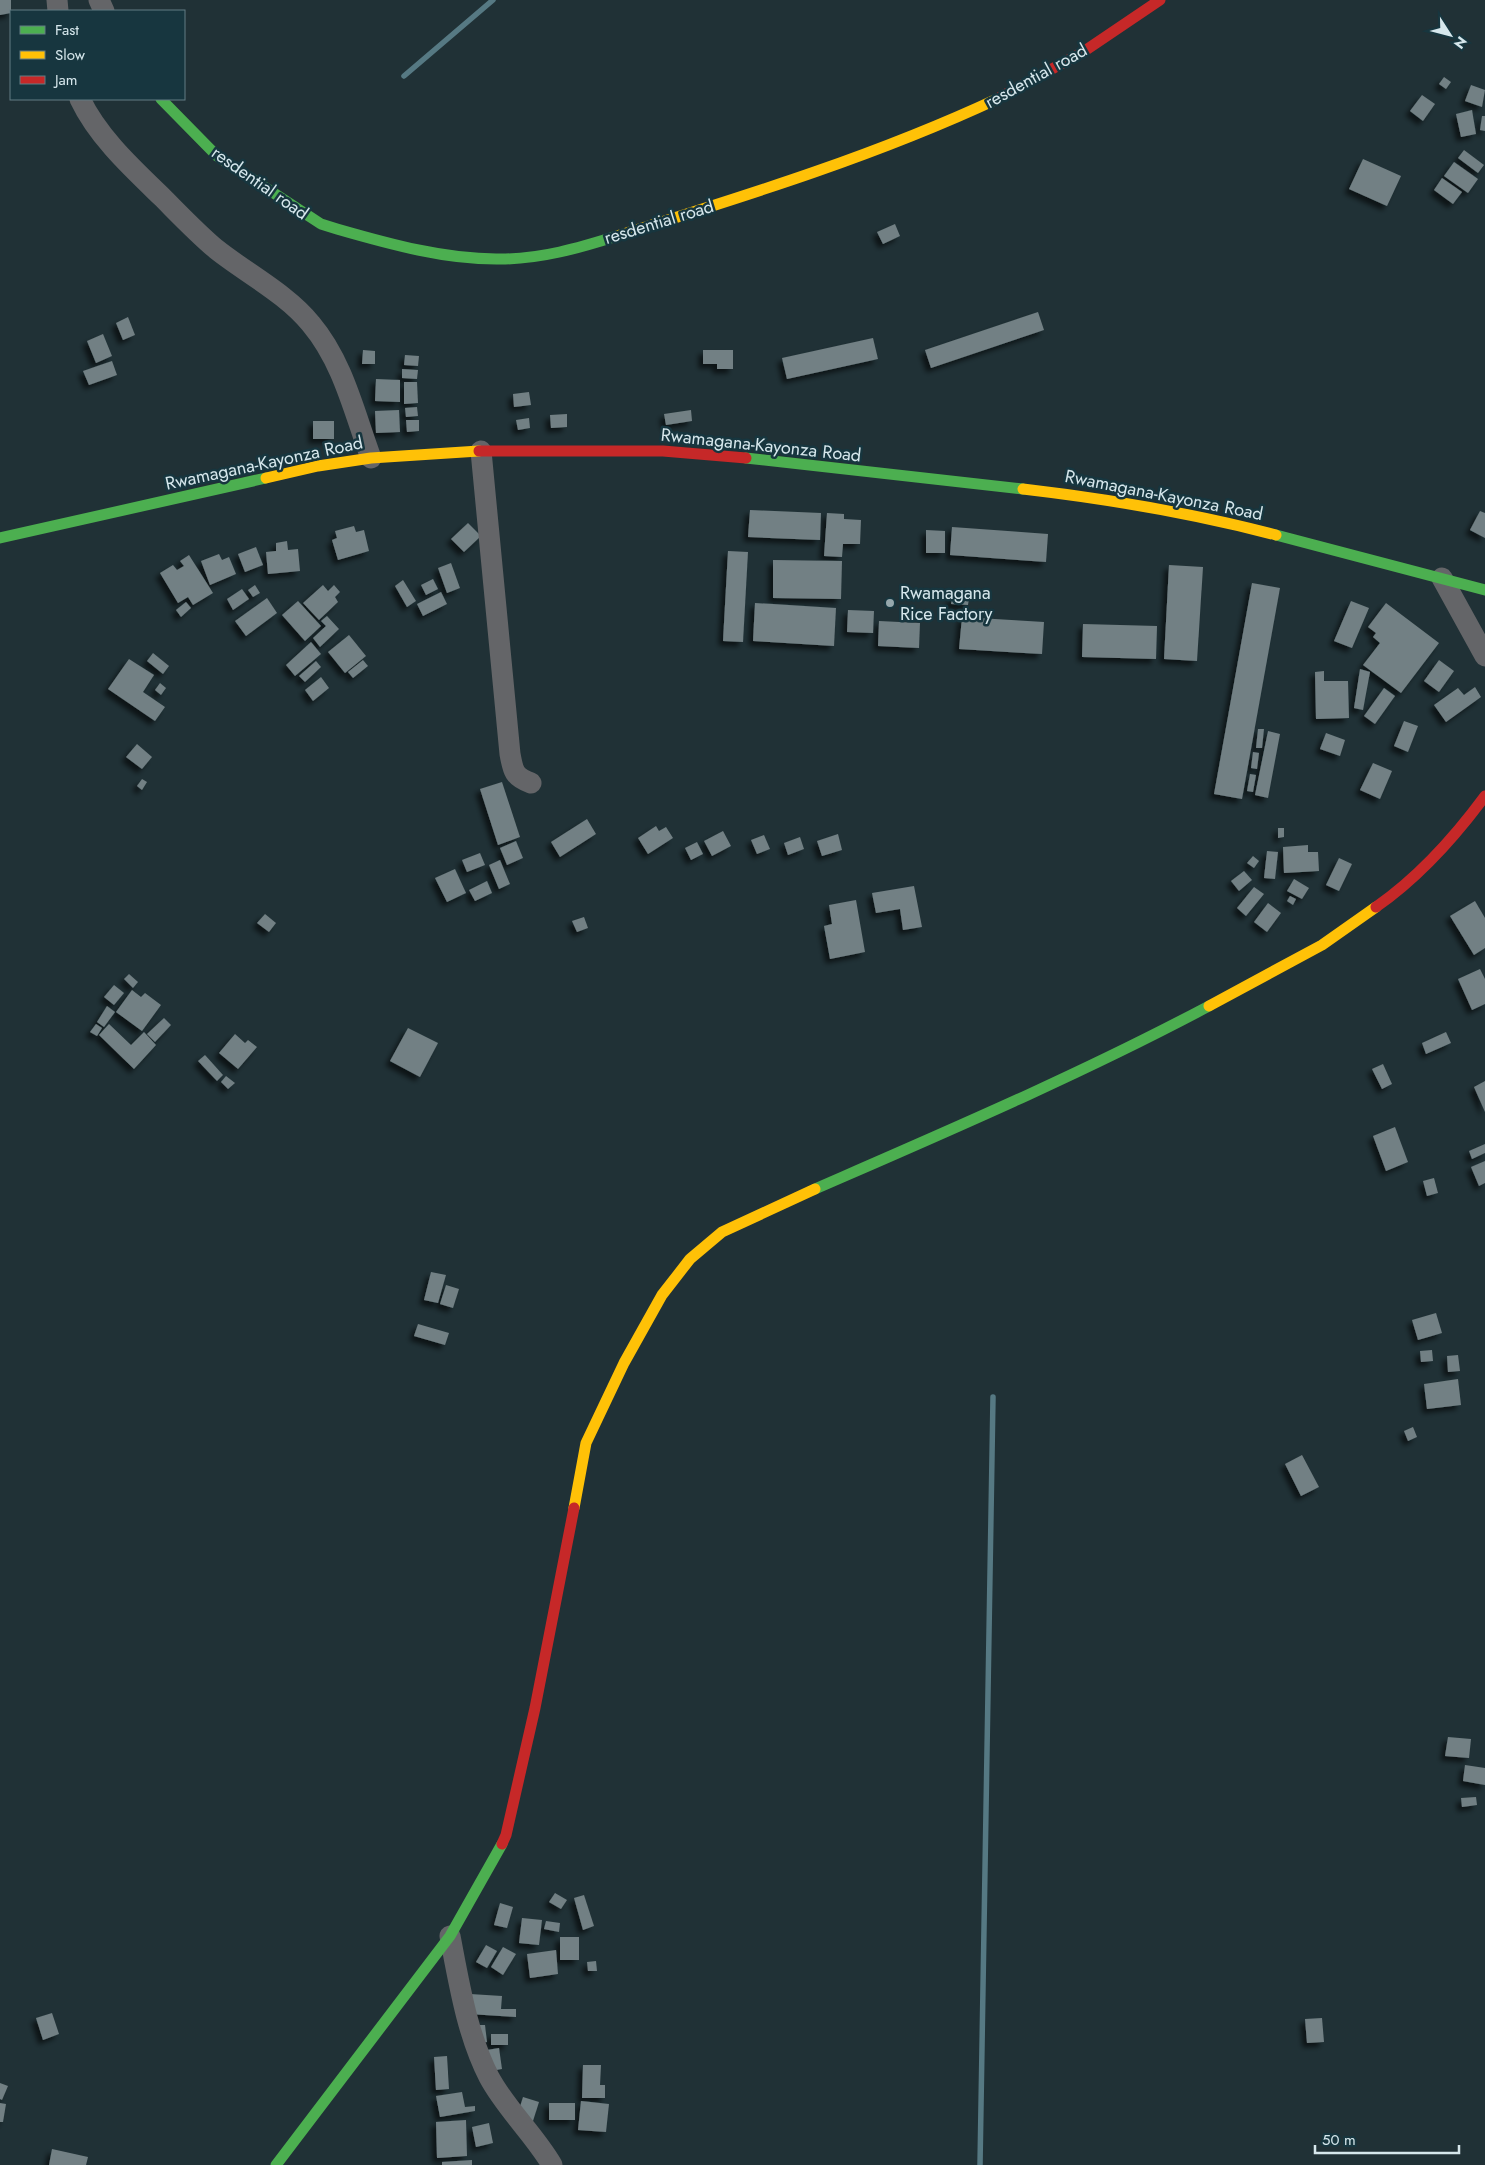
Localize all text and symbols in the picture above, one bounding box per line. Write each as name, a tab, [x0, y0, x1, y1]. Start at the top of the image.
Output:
legend	[10, 10, 185, 100]
north arrow	[1425, 10, 1475, 60]
text: Fast	[55, 19, 79, 41]
text: N	[1449, 32, 1472, 53]
street label: resdential road	[980, 37, 1092, 115]
text: Slow	[55, 44, 86, 66]
text: Jam	[53, 69, 78, 91]
street label: resdential road	[206, 140, 314, 226]
street label: resdential road	[601, 193, 717, 251]
street label: Rwamagana-Kayonza Road	[660, 422, 862, 468]
street label: Rwamagana-Kayonza Road	[163, 429, 365, 497]
street label: Rwamagana-Kayonza Road	[1063, 463, 1265, 527]
place label: Rwamagana Rice Factory	[900, 580, 993, 627]
marker: Rwamagana Rice Factory	[884, 597, 896, 609]
scale bar	[1315, 2122, 1459, 2154]
text: 50 m	[1322, 2129, 1356, 2151]

